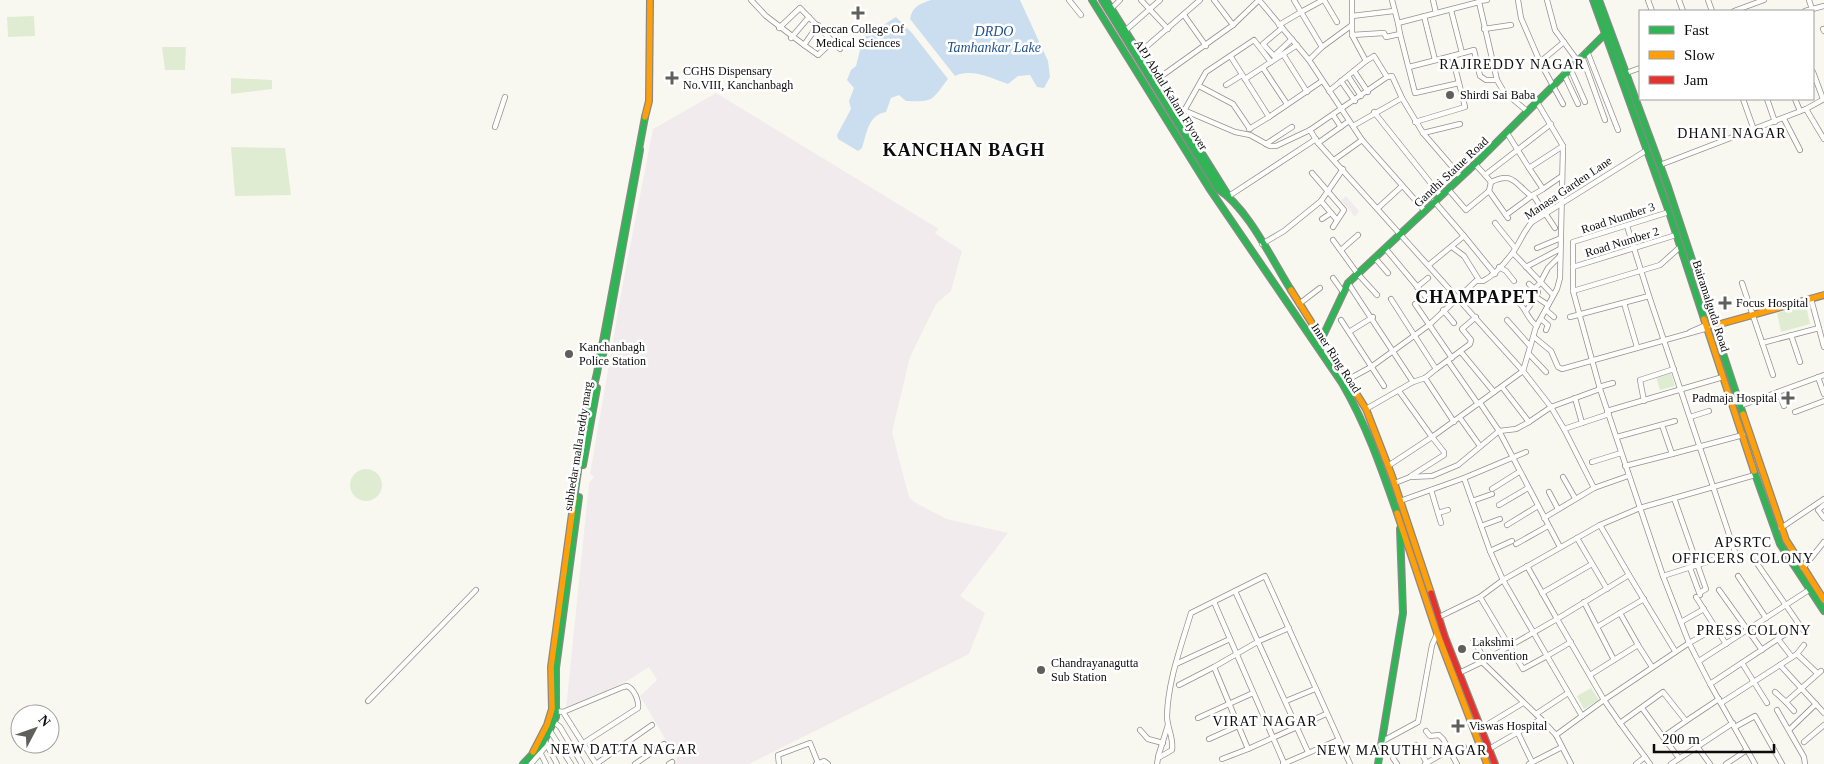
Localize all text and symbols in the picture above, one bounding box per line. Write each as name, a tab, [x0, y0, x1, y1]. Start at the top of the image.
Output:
marker: Deccan College Of Medical Sciences	[851, 6, 865, 20]
legend	[1639, 10, 1814, 100]
place label: Deccan College Of Medical Sciences	[812, 22, 904, 50]
text: Fast	[1684, 22, 1710, 38]
water label: DRDO Tamhankar Lake	[947, 24, 1041, 55]
street label: APJ Abdul Kalam Flyover	[1131, 37, 1211, 153]
text: Slow	[1684, 47, 1715, 63]
district label: RAJIREDDY NAGAR	[1439, 57, 1585, 72]
place label: CGHS Dispensary No.VIII, Kanchanbagh	[683, 64, 793, 92]
marker: CGHS Dispensary No.VIII, Kanchanbagh	[665, 71, 679, 85]
text: Jam	[1684, 72, 1708, 88]
place label: Shirdi Sai Baba	[1460, 88, 1536, 102]
marker: Shirdi Sai Baba	[1444, 89, 1456, 101]
district label: DHANI NAGAR	[1677, 126, 1787, 141]
street label: Gandhi Statue Road	[1411, 134, 1491, 210]
district label: KANCHAN BAGH	[883, 140, 1045, 160]
street label: Manasa Garden Lane	[1522, 154, 1614, 222]
street label: Road Number 3	[1579, 199, 1657, 237]
street label: Road Number 2	[1583, 224, 1661, 260]
street label: Bairamalguda Road	[1690, 258, 1732, 354]
district label: CHAMPAPET	[1415, 287, 1539, 307]
marker: Focus Hospital	[1718, 296, 1732, 310]
place label: Focus Hospital	[1736, 296, 1809, 310]
street label: Inner Ring Road	[1308, 321, 1364, 395]
place label: Kanchanbagh Police Station	[579, 340, 646, 368]
marker: Kanchanbagh Police Station	[563, 348, 575, 360]
street label: subhedar malla reddy marg	[561, 380, 595, 512]
place label: Padmaja Hospital	[1692, 391, 1778, 405]
marker: Padmaja Hospital	[1781, 391, 1795, 405]
district label: APSRTC OFFICERS COLONY	[1672, 535, 1814, 566]
district label: PRESS COLONY	[1696, 623, 1812, 638]
place label: Lakshmi Convention	[1472, 635, 1528, 663]
marker: Lakshmi Convention	[1456, 643, 1468, 655]
place label: Chandrayanagutta Sub Station	[1051, 656, 1139, 684]
marker: Chandrayanagutta Sub Station	[1035, 664, 1047, 676]
north arrow	[10, 704, 60, 754]
text: N	[35, 712, 53, 730]
district label: VIRAT NAGAR	[1212, 714, 1318, 729]
marker: Viswas Hospital	[1451, 719, 1465, 733]
place label: Viswas Hospital	[1469, 719, 1548, 733]
scale bar	[1654, 722, 1774, 754]
text: 200 m	[1662, 731, 1700, 747]
district label: NEW DATTA NAGAR	[550, 742, 698, 757]
district label: NEW MARUTHI NAGAR	[1317, 743, 1487, 758]

